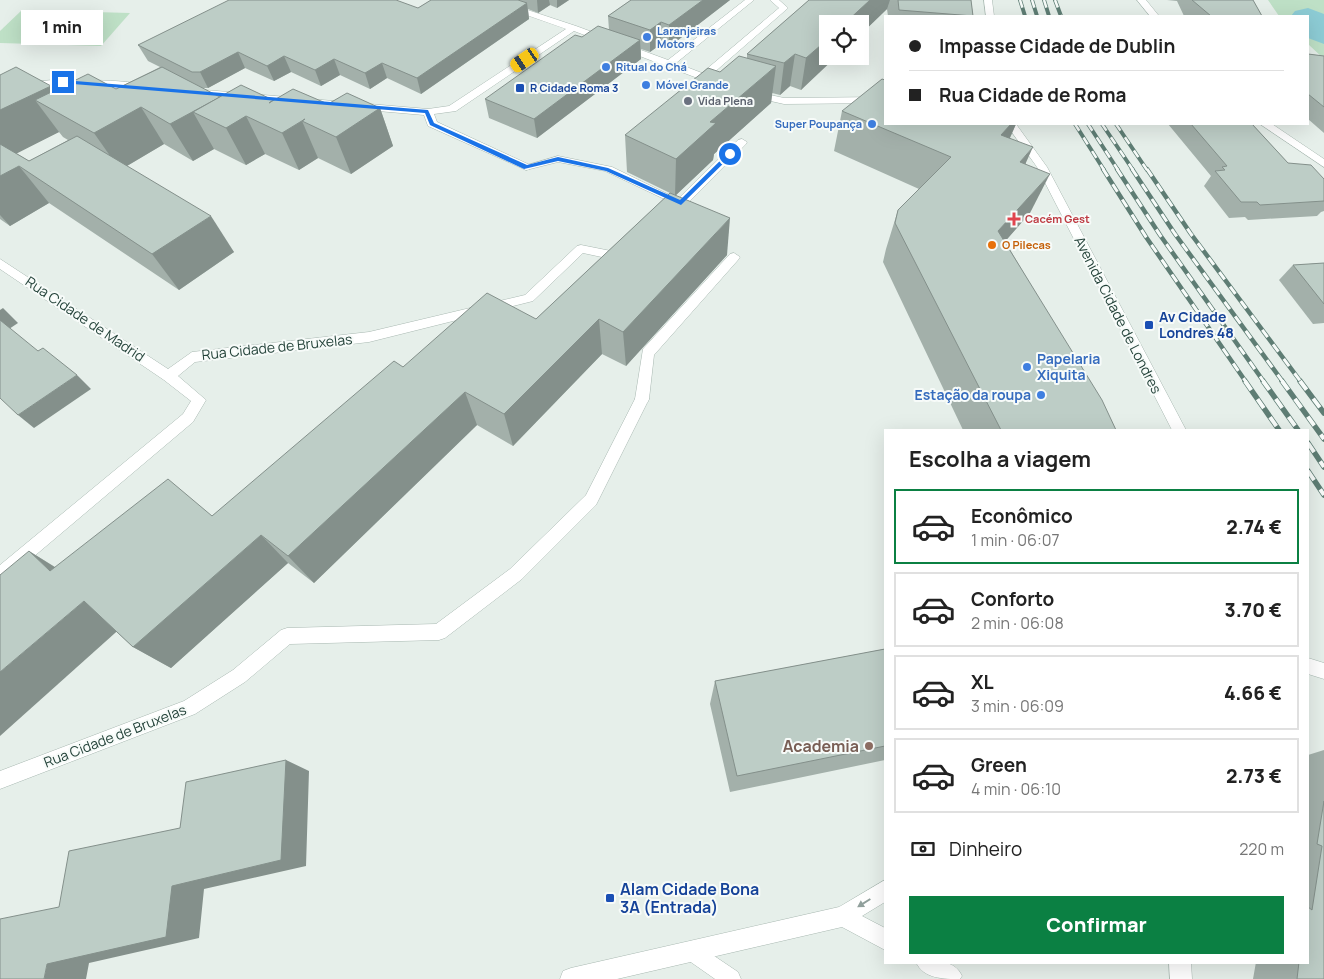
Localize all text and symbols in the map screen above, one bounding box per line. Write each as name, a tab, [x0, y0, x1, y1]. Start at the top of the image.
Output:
callout: 1 min	[22, 9, 104, 44]
map controls	[819, 15, 869, 65]
button: locate	[819, 15, 869, 65]
text: 1 min	[42, 16, 82, 38]
place label: Laranjeiras Motors	[657, 23, 716, 51]
marker: Laranjeiras Motors	[641, 31, 653, 43]
text: Impasse Cidade de Dublin	[939, 33, 1175, 59]
car	[508, 45, 541, 75]
place label: Ritual do Chá	[616, 59, 687, 74]
marker: Ritual do Chá	[600, 61, 612, 73]
route end	[52, 71, 74, 93]
place label: Móvel Grande	[656, 77, 729, 92]
marker: Móvel Grande	[640, 79, 652, 91]
place label: R Cidade Roma 3	[530, 80, 618, 95]
marker: R Cidade Roma 3	[514, 82, 526, 94]
text: Rua Cidade de Roma	[939, 82, 1126, 108]
place label: Vida Plena	[698, 93, 753, 108]
marker: Vida Plena	[682, 95, 694, 107]
place label: Super Poupança	[775, 116, 862, 131]
marker: Super Poupança	[866, 118, 878, 130]
route start	[719, 143, 741, 165]
place label: Cacém Gest	[1025, 211, 1090, 226]
marker: Cacém Gest	[1007, 212, 1021, 226]
street label: Avenida Cidade de Londres	[1071, 233, 1166, 397]
place label: O Pilecas	[1002, 237, 1051, 252]
marker: O Pilecas	[986, 239, 998, 251]
street label: Rua Cidade de Madrid	[22, 272, 149, 366]
place label: Av Cidade Londres 48	[1159, 307, 1234, 342]
marker: Av Cidade Londres 48	[1143, 319, 1155, 331]
street label: Rua Cidade de Bruxelas	[201, 329, 353, 364]
place label: Papelaria Xiquita	[1037, 349, 1100, 384]
marker: Papelaria Xiquita	[1021, 361, 1033, 373]
place label: Estação da roupa	[915, 385, 1031, 404]
marker: Estação da roupa	[1035, 389, 1047, 401]
text: Escolha a viagem	[909, 444, 1091, 474]
text: Econômico	[971, 503, 1073, 529]
icon: car	[911, 504, 956, 549]
text: 2.74 €	[1226, 514, 1282, 540]
text: 1 min · 06:07	[971, 529, 1060, 551]
text: Conforto	[971, 586, 1054, 612]
icon: car	[911, 587, 956, 632]
text: 3.70 €	[1225, 597, 1282, 623]
text: 2 min · 06:08	[971, 612, 1064, 634]
text: XL	[971, 669, 994, 695]
icon: car	[911, 670, 956, 715]
text: 4.66 €	[1224, 680, 1282, 706]
text: 3 min · 06:09	[971, 695, 1064, 717]
street label: Rua Cidade de Bruxelas	[41, 700, 189, 772]
place label: Academia	[783, 735, 859, 757]
marker: Academia	[863, 740, 875, 752]
text: Green	[971, 752, 1027, 778]
icon: car	[911, 753, 956, 798]
text: 2.73 €	[1226, 763, 1282, 789]
text: 4 min · 06:10	[971, 778, 1061, 800]
icon: cash	[909, 835, 937, 863]
text: Dinheiro	[949, 836, 1022, 862]
text: 220 m	[1239, 838, 1284, 860]
place label: Alam Cidade Bona 3A (Entrada)	[620, 878, 759, 918]
marker: Alam Cidade Bona 3A (Entrada)	[604, 892, 616, 904]
button: Confirmar	[909, 896, 1284, 954]
one-way arrow	[857, 898, 871, 907]

